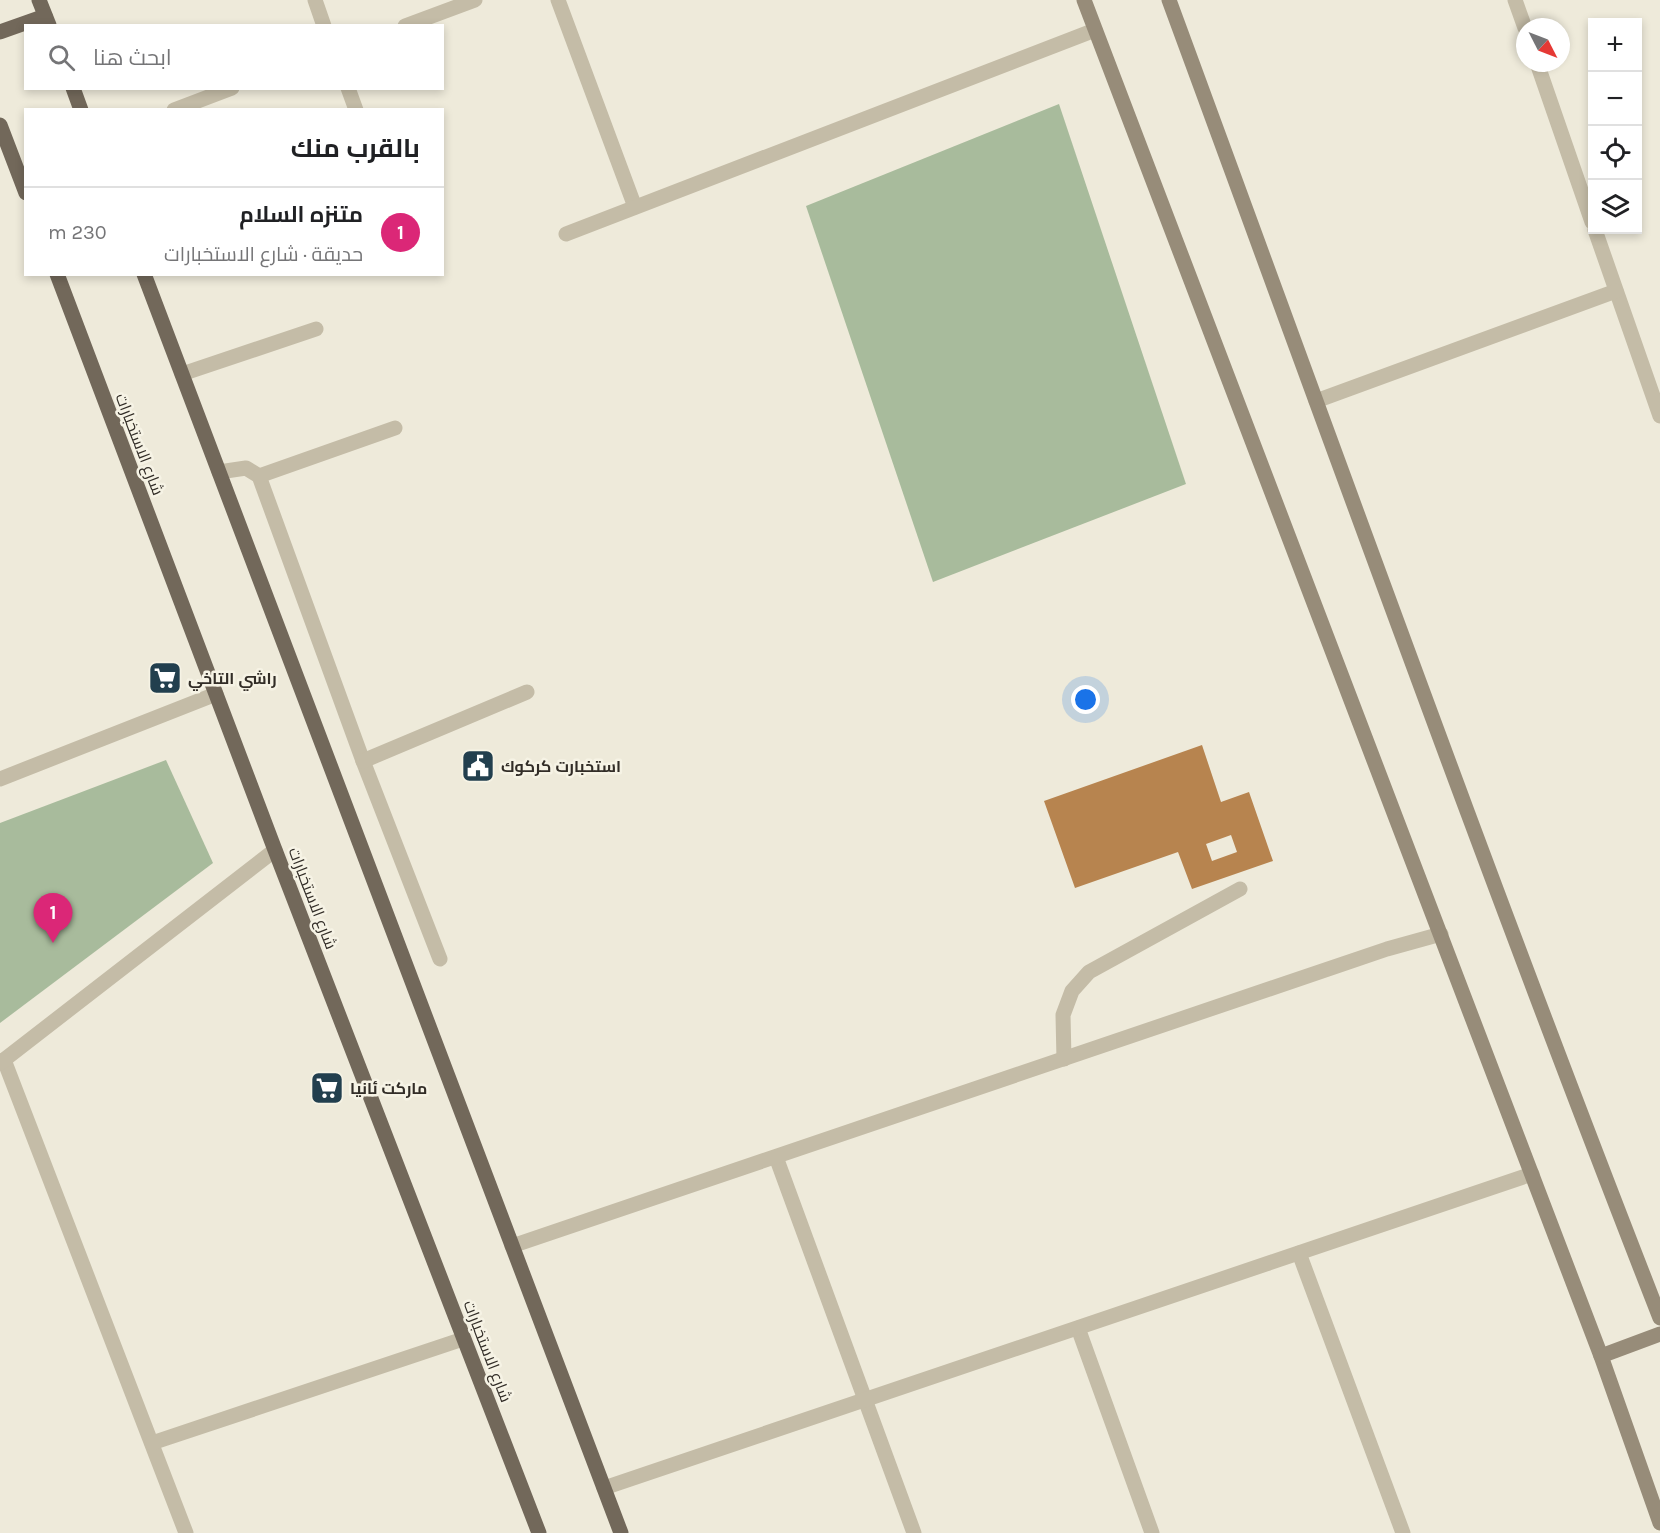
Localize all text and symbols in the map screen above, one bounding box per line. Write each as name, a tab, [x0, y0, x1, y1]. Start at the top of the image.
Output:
north arrow	[1516, 18, 1570, 72]
map controls	[1588, 18, 1642, 234]
button: +	[1588, 18, 1642, 72]
search box	[24, 24, 444, 90]
icon: search	[45, 41, 78, 74]
text: ابحث هنا	[93, 45, 172, 71]
button: −	[1588, 72, 1642, 126]
button: locate	[1588, 126, 1642, 180]
text: بالقرب منك	[291, 133, 420, 164]
button: layers	[1588, 180, 1642, 234]
text: متنزه السلام	[239, 202, 363, 228]
text: 230 m	[48, 221, 107, 244]
text: 1	[397, 221, 404, 244]
text: حديقة · شارع الاستخبارات	[164, 243, 363, 266]
street label: شارع الاستخبارات	[110, 391, 168, 499]
supermarket icon: راشي التاخي	[147, 660, 183, 696]
place label: راشي التاخي	[188, 669, 277, 691]
your location	[1071, 685, 1100, 714]
public building icon: استخبارت كركوك	[460, 748, 496, 784]
place label: استخبارت كركوك	[501, 757, 621, 776]
street label: شارع الاستخبارات	[283, 845, 341, 953]
pin: 1	[34, 894, 72, 943]
supermarket icon: ماركت ئانيا	[309, 1070, 345, 1106]
place label: ماركت ئانيا	[350, 1079, 427, 1098]
street label: شارع الاستخبارات	[458, 1298, 516, 1406]

